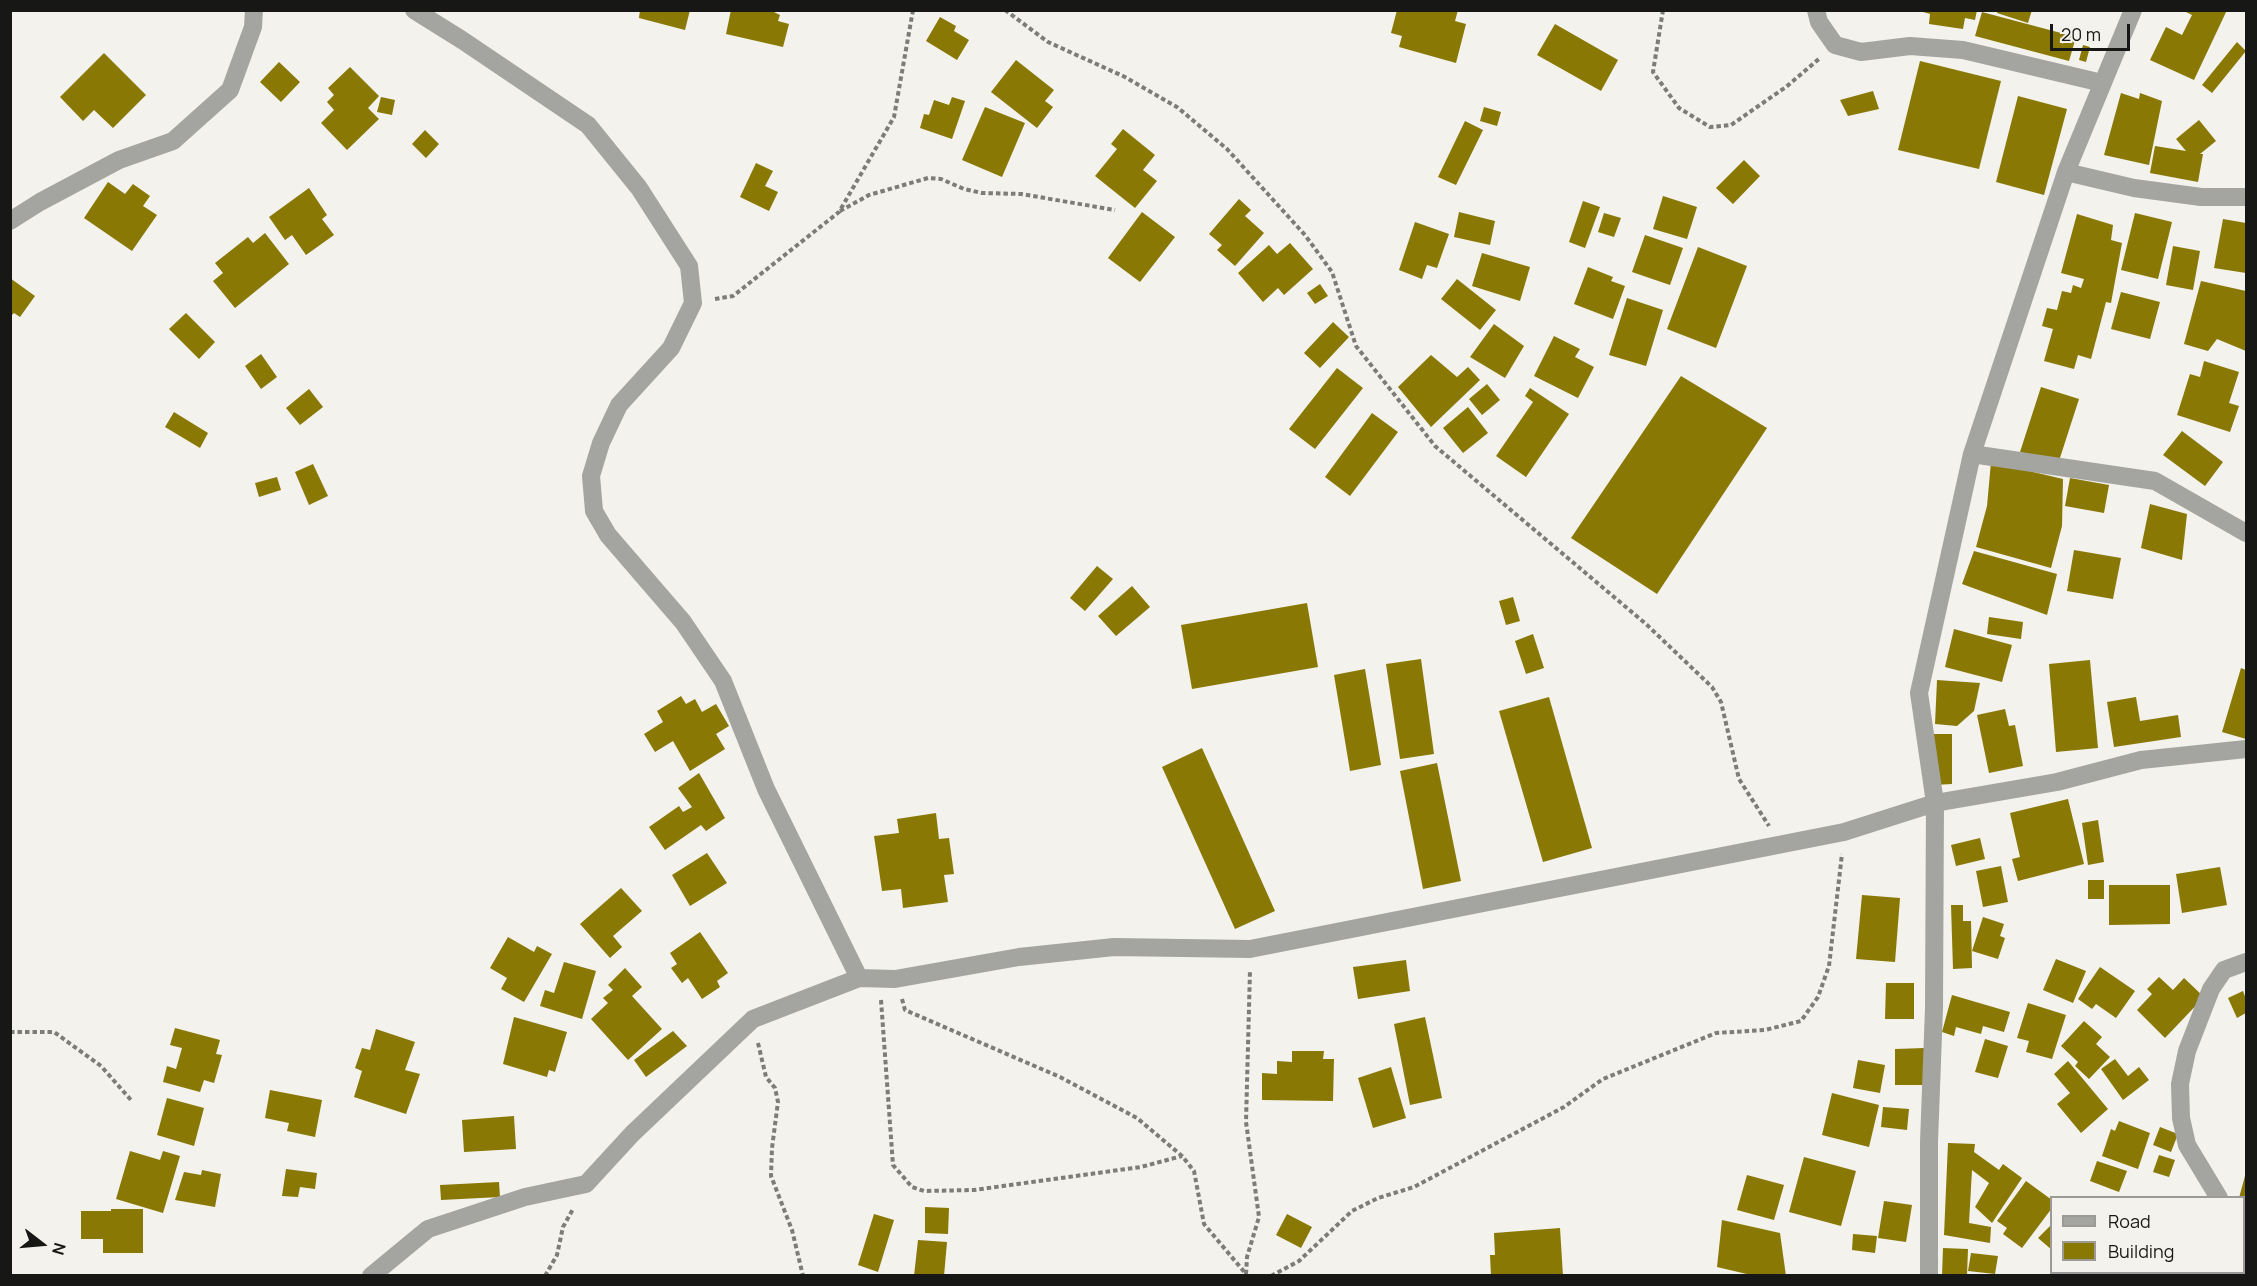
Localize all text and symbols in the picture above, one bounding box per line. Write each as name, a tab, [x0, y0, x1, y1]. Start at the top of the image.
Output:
scale bar	[2053, 12, 2132, 50]
text: 20 m	[2061, 22, 2101, 46]
legend	[2050, 1196, 2245, 1274]
text: Road	[2108, 1209, 2151, 1233]
north arrow	[12, 1214, 72, 1274]
text: Building	[2108, 1239, 2174, 1263]
text: N	[47, 1240, 71, 1258]

